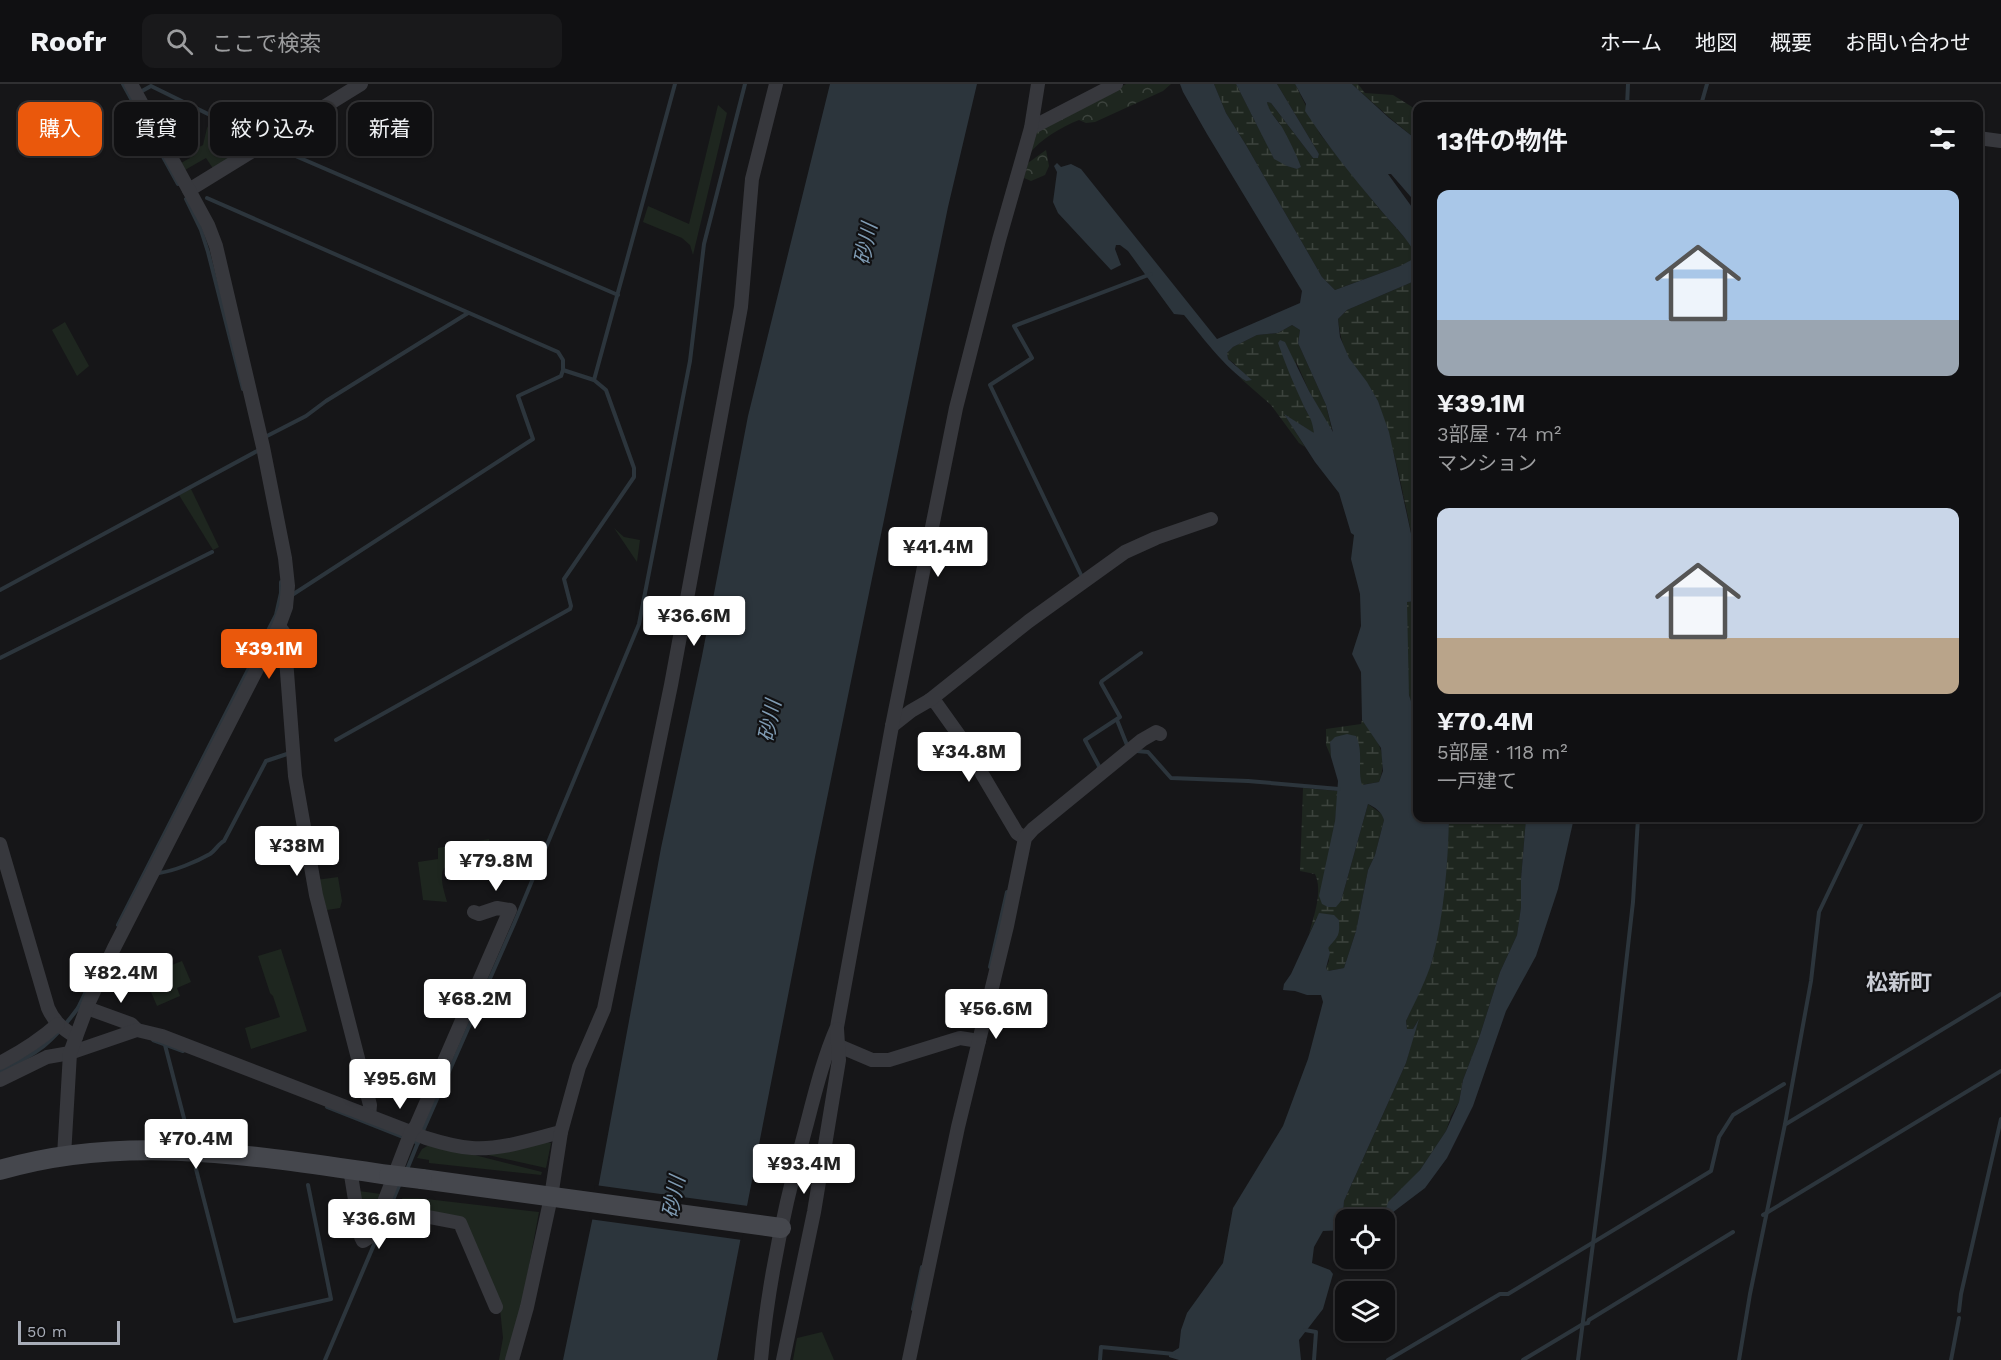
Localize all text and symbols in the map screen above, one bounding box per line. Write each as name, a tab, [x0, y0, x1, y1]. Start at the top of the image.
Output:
search box	[142, 14, 562, 68]
text: Roofr	[30, 25, 106, 58]
icon: search	[163, 25, 196, 58]
text: ホーム	[1600, 30, 1662, 55]
text: 地図	[1695, 30, 1737, 55]
text: 概要	[1770, 30, 1812, 55]
text: お問い合わせ	[1845, 30, 1971, 55]
text: ここで検索	[211, 31, 321, 56]
chip: 購入	[18, 102, 102, 156]
chip: 賃貸	[114, 102, 198, 156]
chip: 絞り込み	[210, 102, 336, 156]
chip: 新着	[348, 102, 432, 156]
icon: filters	[1926, 122, 1959, 155]
text: 13件の物件	[1437, 126, 1568, 156]
water label: 砂川	[849, 219, 882, 267]
icon: home	[1644, 229, 1752, 337]
text: ¥39.1M	[1437, 388, 1525, 418]
text: 3部屋 · 74 m²	[1437, 422, 1561, 446]
text: マンション	[1437, 451, 1537, 475]
pin: ¥41.4M	[889, 527, 987, 578]
text: ¥41.4M	[902, 534, 974, 558]
icon: home	[1644, 547, 1752, 655]
pin: ¥36.6M	[645, 596, 743, 647]
text: ¥36.6M	[657, 603, 731, 627]
pin: ¥39.1M	[220, 629, 318, 680]
text: ¥39.1M	[235, 636, 303, 660]
water label: 砂川	[753, 696, 786, 744]
text: ¥70.4M	[1437, 706, 1534, 736]
pin: ¥34.8M	[920, 732, 1018, 783]
text: ¥34.8M	[932, 739, 1006, 763]
text: 5部屋 · 118 m²	[1437, 740, 1568, 764]
text: 一戸建て	[1437, 769, 1517, 793]
pin: ¥38M	[261, 826, 333, 877]
text: ¥38M	[269, 833, 325, 857]
pin: ¥79.8M	[447, 841, 545, 892]
text: ¥79.8M	[459, 848, 533, 872]
pin: ¥82.4M	[72, 953, 170, 1004]
text: ¥82.4M	[84, 960, 158, 984]
district label: 松新町	[1866, 970, 1932, 995]
pin: ¥68.2M	[426, 979, 524, 1030]
text: ¥68.2M	[438, 986, 512, 1010]
pin: ¥56.6M	[947, 989, 1045, 1040]
text: ¥56.6M	[959, 996, 1033, 1020]
pin: ¥95.6M	[351, 1059, 449, 1110]
text: ¥95.6M	[363, 1066, 437, 1090]
pin: ¥70.4M	[147, 1119, 245, 1170]
text: ¥70.4M	[159, 1126, 233, 1150]
pin: ¥93.4M	[755, 1144, 853, 1195]
text: ¥93.4M	[767, 1151, 841, 1175]
water label: 砂川	[657, 1172, 690, 1220]
pin: ¥36.6M	[330, 1199, 428, 1250]
text: ¥36.6M	[342, 1206, 416, 1230]
map controls	[1335, 1209, 1395, 1341]
button: locate	[1335, 1209, 1395, 1269]
button: layers	[1335, 1281, 1395, 1341]
scale bar	[18, 1318, 120, 1346]
text: 50 m	[27, 1322, 67, 1341]

